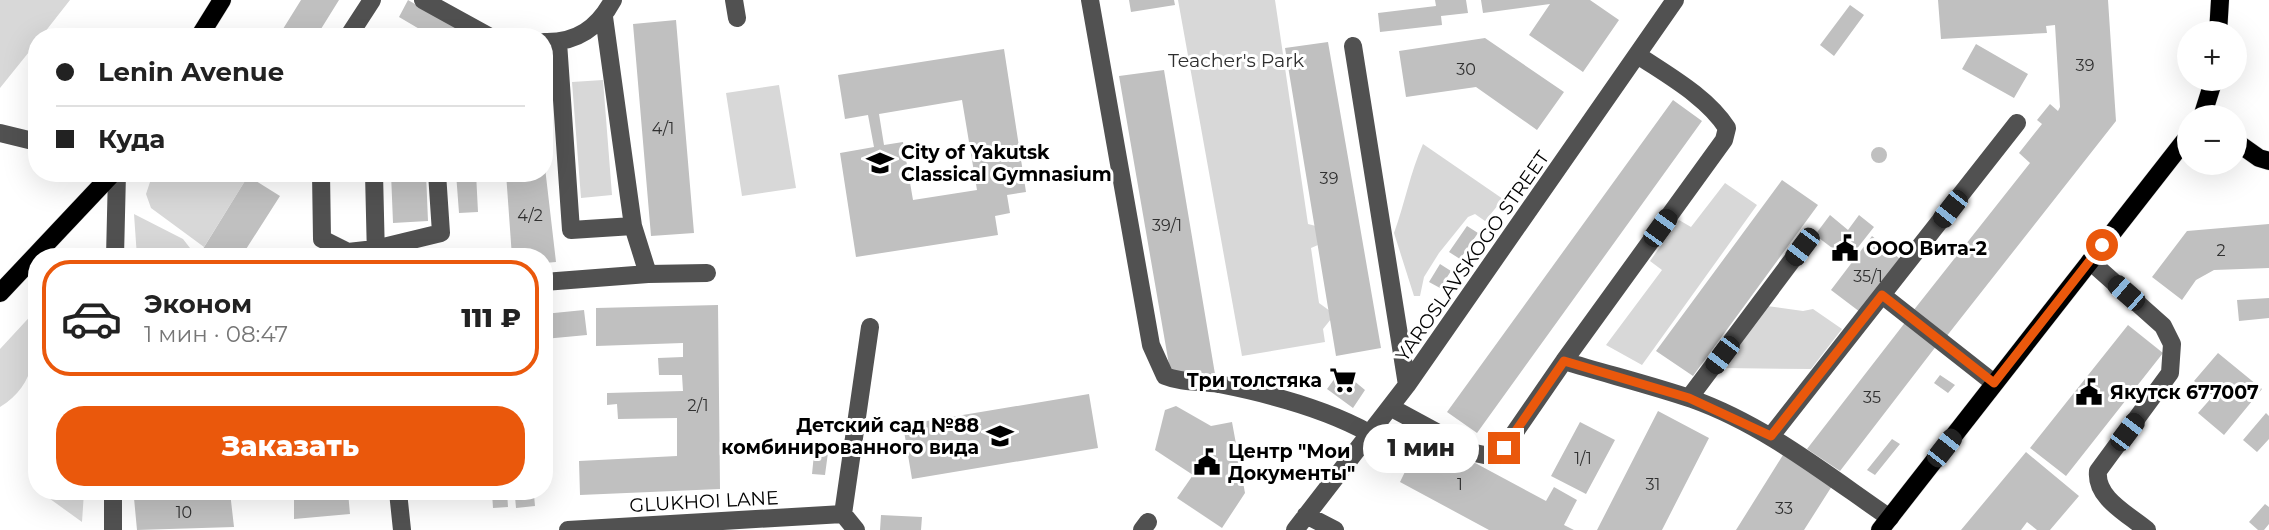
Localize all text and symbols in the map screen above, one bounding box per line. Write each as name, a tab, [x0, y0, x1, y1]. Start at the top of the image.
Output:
map controls	[2177, 21, 2247, 175]
button: +	[2177, 21, 2247, 91]
park label: Teacher's Park	[1168, 49, 1305, 72]
text: Lenin Avenue	[98, 56, 284, 88]
house number: 39	[2076, 56, 2094, 75]
house number: 30	[1456, 60, 1476, 79]
button: −	[2177, 105, 2247, 175]
house number: 4/1	[652, 119, 674, 138]
text: Куда	[98, 123, 165, 155]
place label: City of Yakutsk Classical Gymnasium	[901, 141, 1112, 186]
street label: YAROSLAVSKOGO STREET	[1391, 147, 1554, 366]
school or university icon: City of Yakutsk Classical Gymnasium	[865, 148, 895, 178]
house number: 39	[1320, 169, 1338, 188]
car	[1929, 186, 1972, 232]
car	[1640, 205, 1681, 251]
house number: 4/2	[517, 206, 543, 225]
house number: 39/1	[1152, 216, 1182, 235]
car	[1781, 224, 1824, 270]
route start	[2086, 229, 2118, 261]
public building icon: ООО Вита-2	[1830, 233, 1860, 263]
place label: ООО Вита-2	[1866, 237, 1987, 260]
house number: 2	[2216, 241, 2226, 260]
house number: 35/1	[1853, 267, 1883, 286]
car	[2104, 271, 2149, 315]
icon: car	[60, 287, 123, 350]
text: Эконом	[144, 288, 252, 320]
text: 111 ₽	[461, 302, 521, 334]
text: 1 мин · 08:47	[144, 320, 288, 348]
car	[1701, 332, 1744, 378]
supermarket icon: Три толстяка	[1328, 365, 1358, 395]
place label: Три толстяка	[1187, 369, 1322, 392]
public building icon: Якутск 677007	[2074, 377, 2104, 407]
place label: Якутск 677007	[2110, 381, 2259, 404]
house number: 35	[1863, 388, 1881, 407]
house number: 2/1	[688, 396, 708, 415]
button: Заказать	[56, 406, 525, 486]
car	[2106, 409, 2149, 455]
place label: Детский сад №88 комбинированного вида	[721, 414, 979, 459]
school or university icon: Детский сад №88 комбинированного вида	[985, 421, 1015, 451]
callout: 1 мин	[1364, 424, 1480, 472]
car	[1923, 425, 1966, 471]
route end	[1488, 432, 1520, 464]
text: 1 мин	[1387, 434, 1455, 462]
place label: Центр "Мои Документы"	[1228, 440, 1355, 485]
public building icon: Центр "Мои Документы"	[1192, 447, 1222, 477]
house number: 1/1	[1574, 449, 1592, 468]
house number: 1	[1457, 475, 1463, 494]
house number: 31	[1646, 475, 1660, 494]
street label: GLUKHOI LANE	[629, 486, 779, 517]
house number: 33	[1775, 499, 1793, 518]
house number: 10	[176, 503, 192, 522]

